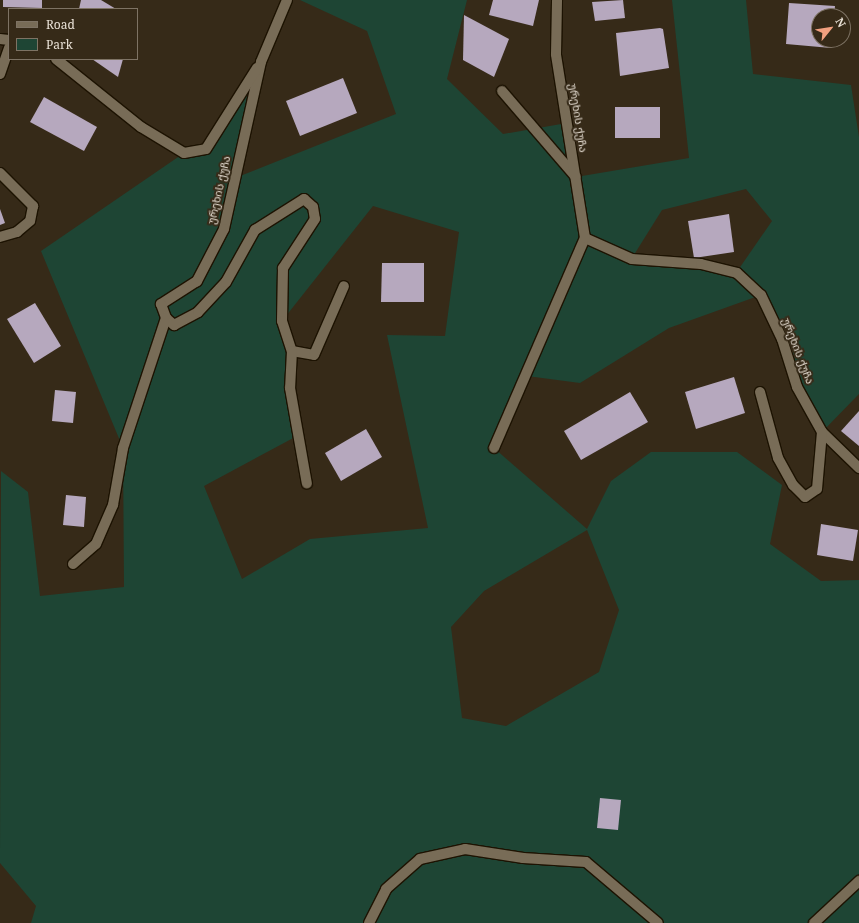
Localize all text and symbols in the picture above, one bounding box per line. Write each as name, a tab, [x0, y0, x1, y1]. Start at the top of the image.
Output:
legend	[8, 8, 138, 60]
north arrow	[811, 8, 851, 48]
text: N	[832, 15, 850, 30]
text: Road	[46, 16, 75, 33]
text: Park	[46, 36, 73, 53]
street label: ურეხის ქუჩა	[566, 82, 590, 154]
street label: ურეხის ქუჩა	[205, 154, 233, 226]
street label: ურეხის ქუჩა	[779, 316, 817, 386]

